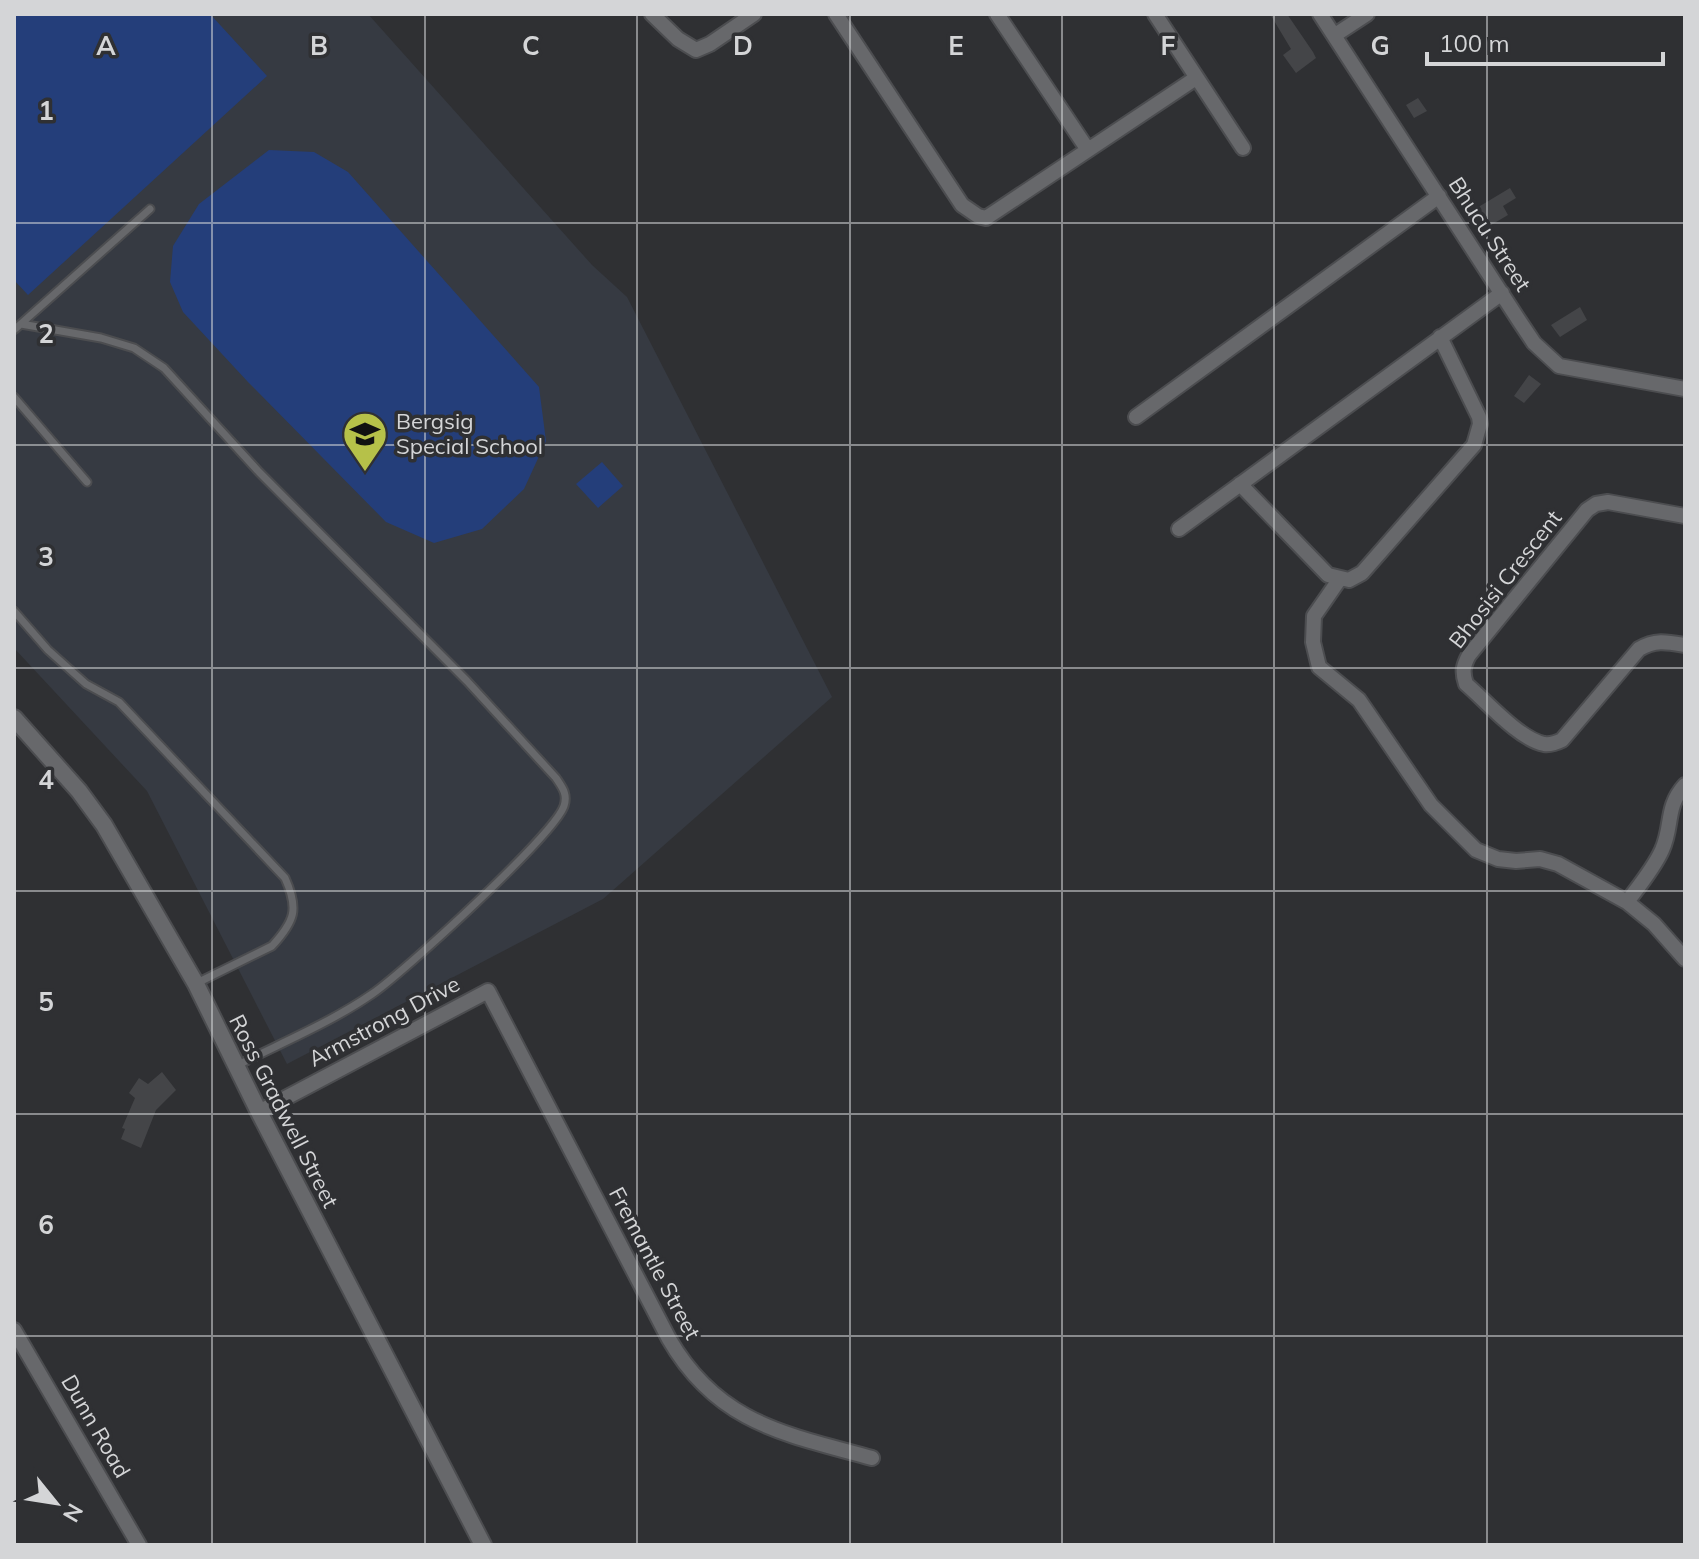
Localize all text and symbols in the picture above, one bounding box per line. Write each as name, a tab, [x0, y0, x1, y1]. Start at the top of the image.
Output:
scale bar	[1427, 16, 1663, 66]
text: 100 m	[1439, 28, 1510, 58]
text: A	[96, 29, 116, 62]
text: B	[310, 29, 328, 62]
text: C	[522, 29, 540, 62]
text: D	[733, 29, 753, 62]
text: E	[948, 29, 964, 62]
text: F	[1161, 29, 1176, 62]
text: G	[1370, 29, 1390, 62]
text: 1	[38, 94, 54, 127]
street label: Bhucu Street	[1443, 172, 1537, 297]
text: 2	[38, 317, 54, 350]
place label: Bergsig Special School	[396, 407, 543, 460]
school or university icon: Bergsig Special School	[341, 410, 389, 473]
street label: Bhosisi Crescent	[1442, 504, 1568, 654]
text: 3	[38, 540, 54, 573]
text: 4	[38, 763, 54, 796]
street label: Armstrong Drive	[304, 969, 464, 1073]
text: 5	[38, 985, 54, 1018]
street label: Ross Gradwell Street	[223, 1010, 345, 1213]
street label: Fremantle Street	[603, 1182, 707, 1344]
text: 6	[38, 1208, 54, 1241]
street label: Dunn Road	[55, 1369, 137, 1483]
north arrow	[16, 1463, 96, 1543]
text: N	[57, 1499, 90, 1527]

